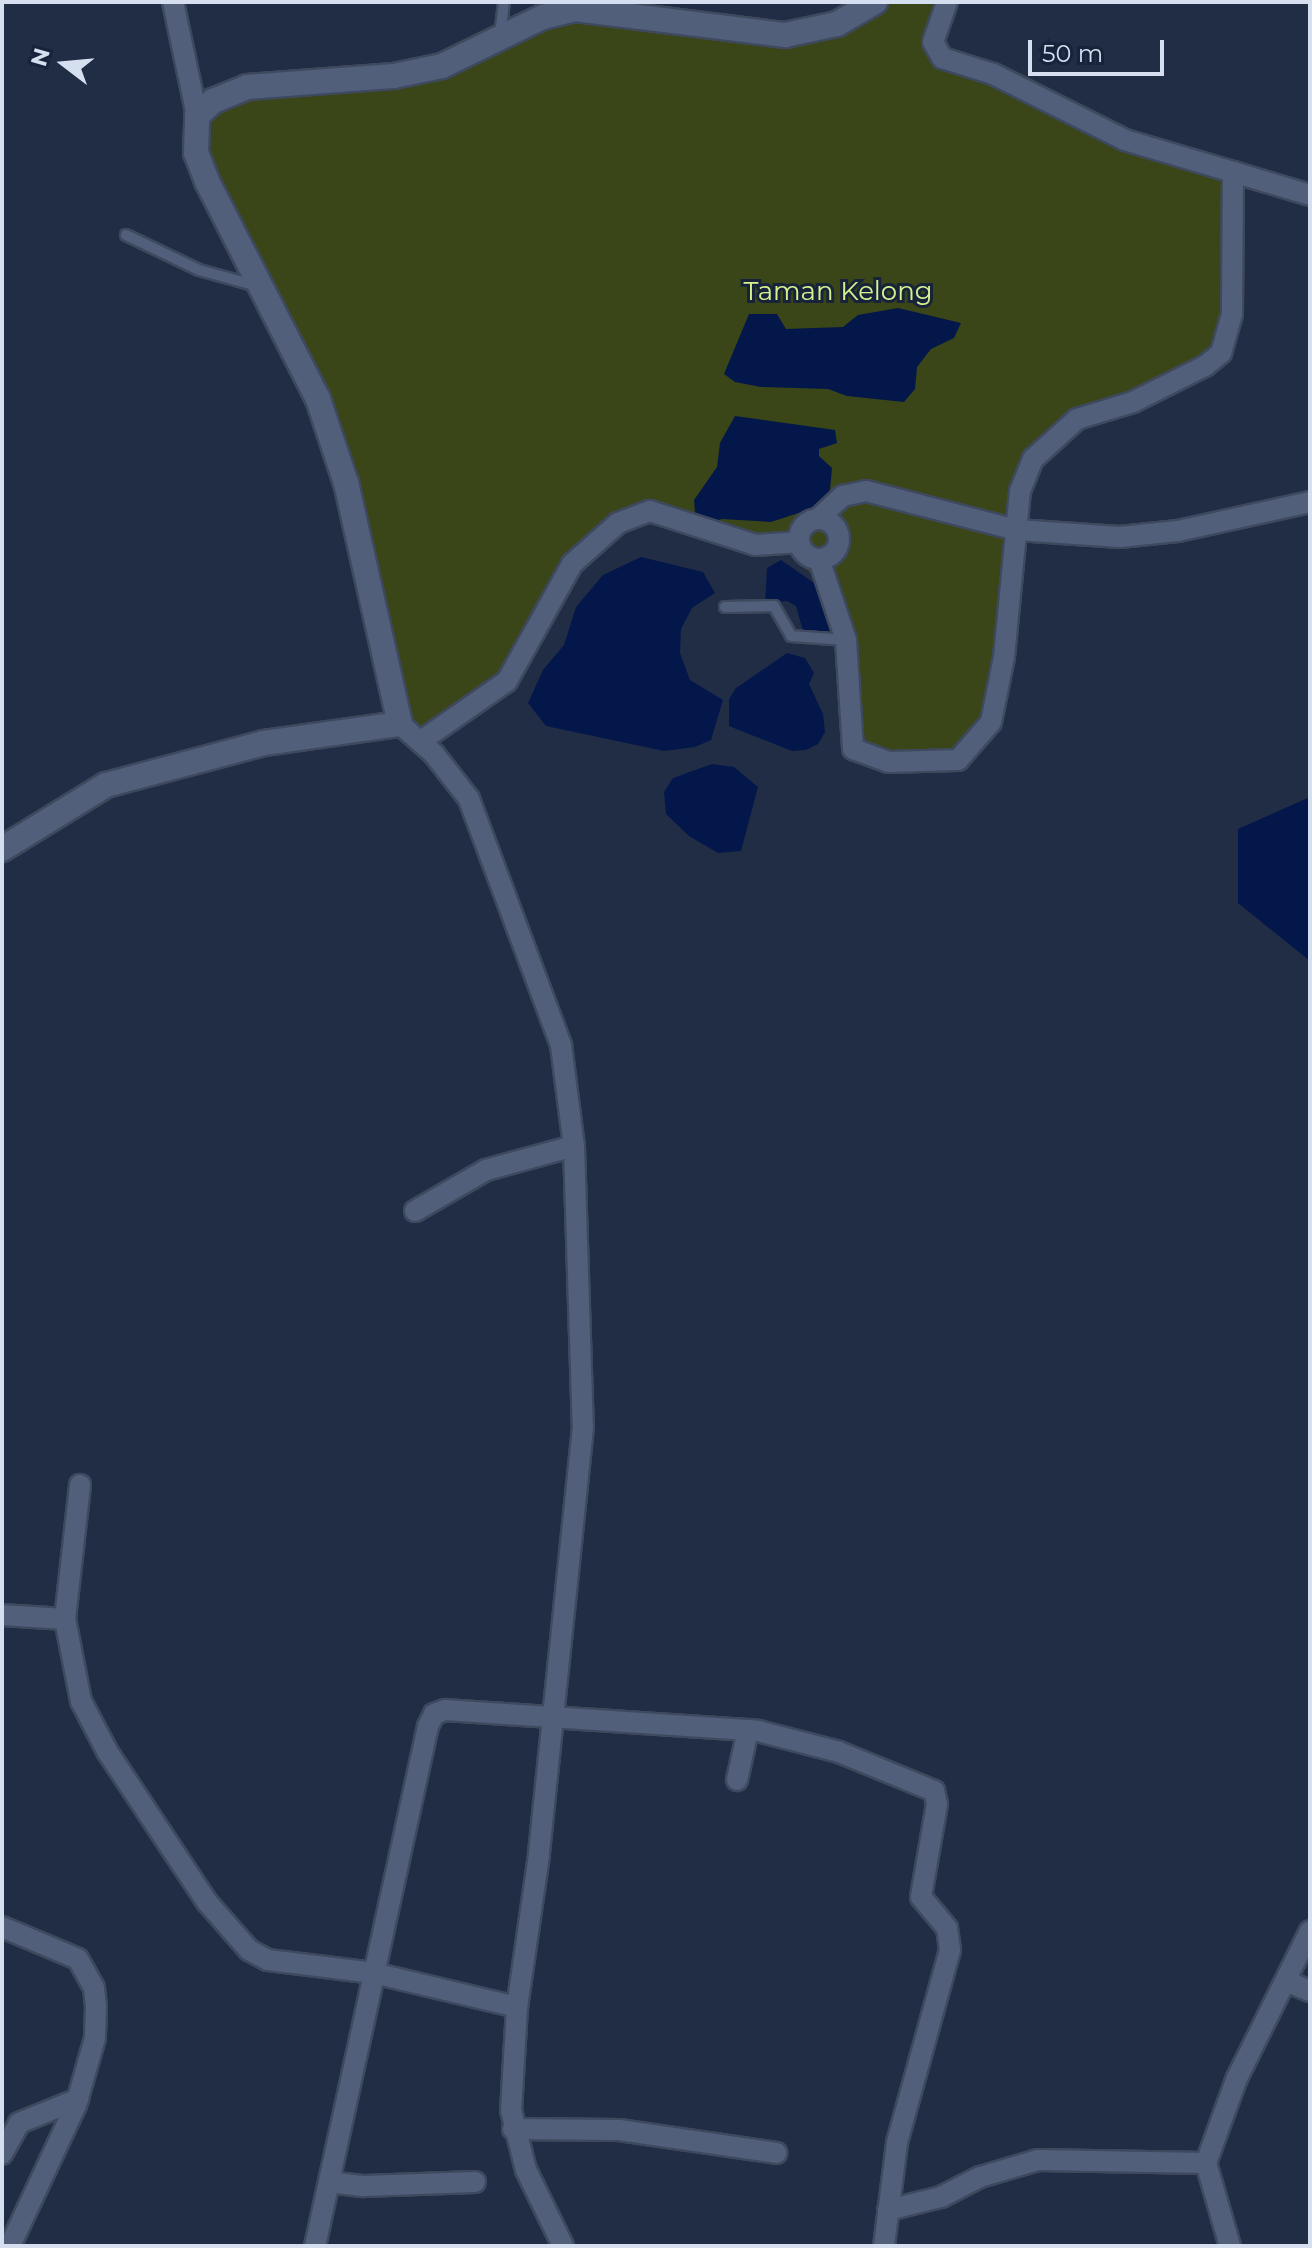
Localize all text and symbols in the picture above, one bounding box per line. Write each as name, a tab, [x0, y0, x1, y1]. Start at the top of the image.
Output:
north arrow	[24, 24, 104, 104]
scale bar	[1032, 24, 1168, 74]
text: 50 m	[1042, 39, 1103, 68]
text: N	[25, 45, 56, 70]
park label: Taman Kelong	[743, 276, 933, 308]

